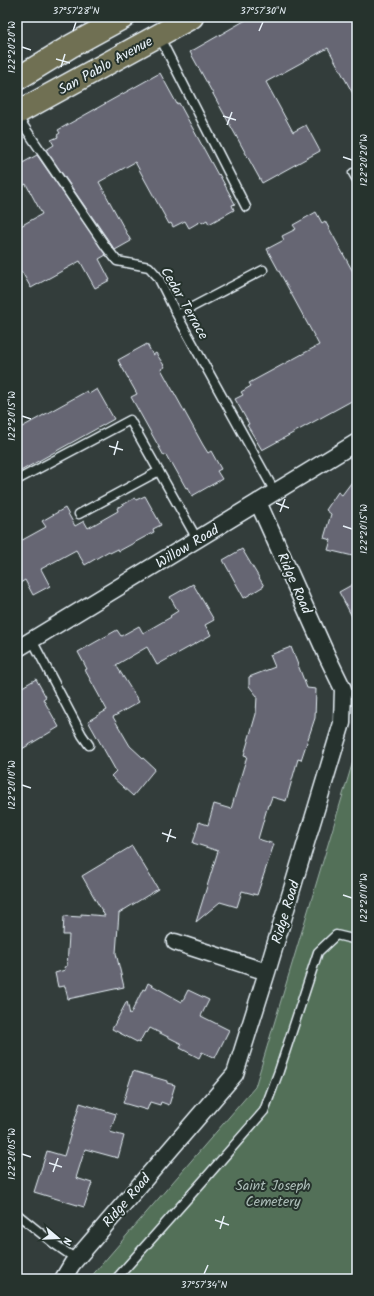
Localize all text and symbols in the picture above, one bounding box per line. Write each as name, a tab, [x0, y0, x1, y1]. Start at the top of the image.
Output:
text: 37°57'28"N	[52, 3, 100, 19]
text: 37°57'30"N	[240, 3, 286, 19]
text: 122°20'20"W	[4, 21, 20, 73]
street label: San Pablo Avenue	[54, 30, 157, 101]
text: 122°20'20"W	[356, 134, 372, 186]
street label: Cedar Terrace	[154, 263, 214, 345]
text: 122°20'15"W	[4, 391, 20, 441]
text: 122°20'15"W	[356, 504, 372, 554]
street label: Willow Road	[152, 519, 224, 574]
street label: Ridge Road	[271, 549, 318, 619]
text: 122°20'10"W	[4, 760, 20, 810]
text: 122°20'10"W	[356, 873, 372, 923]
street label: Ridge Road	[266, 877, 306, 947]
text: 122°20'05"W	[4, 1128, 20, 1180]
street label: Ridge Road	[97, 1168, 157, 1232]
park label: Saint Joseph Cemetery	[235, 1175, 311, 1213]
north arrow	[38, 1218, 78, 1258]
text: N	[57, 1235, 76, 1247]
text: 37°57'34"N	[181, 1277, 227, 1293]

